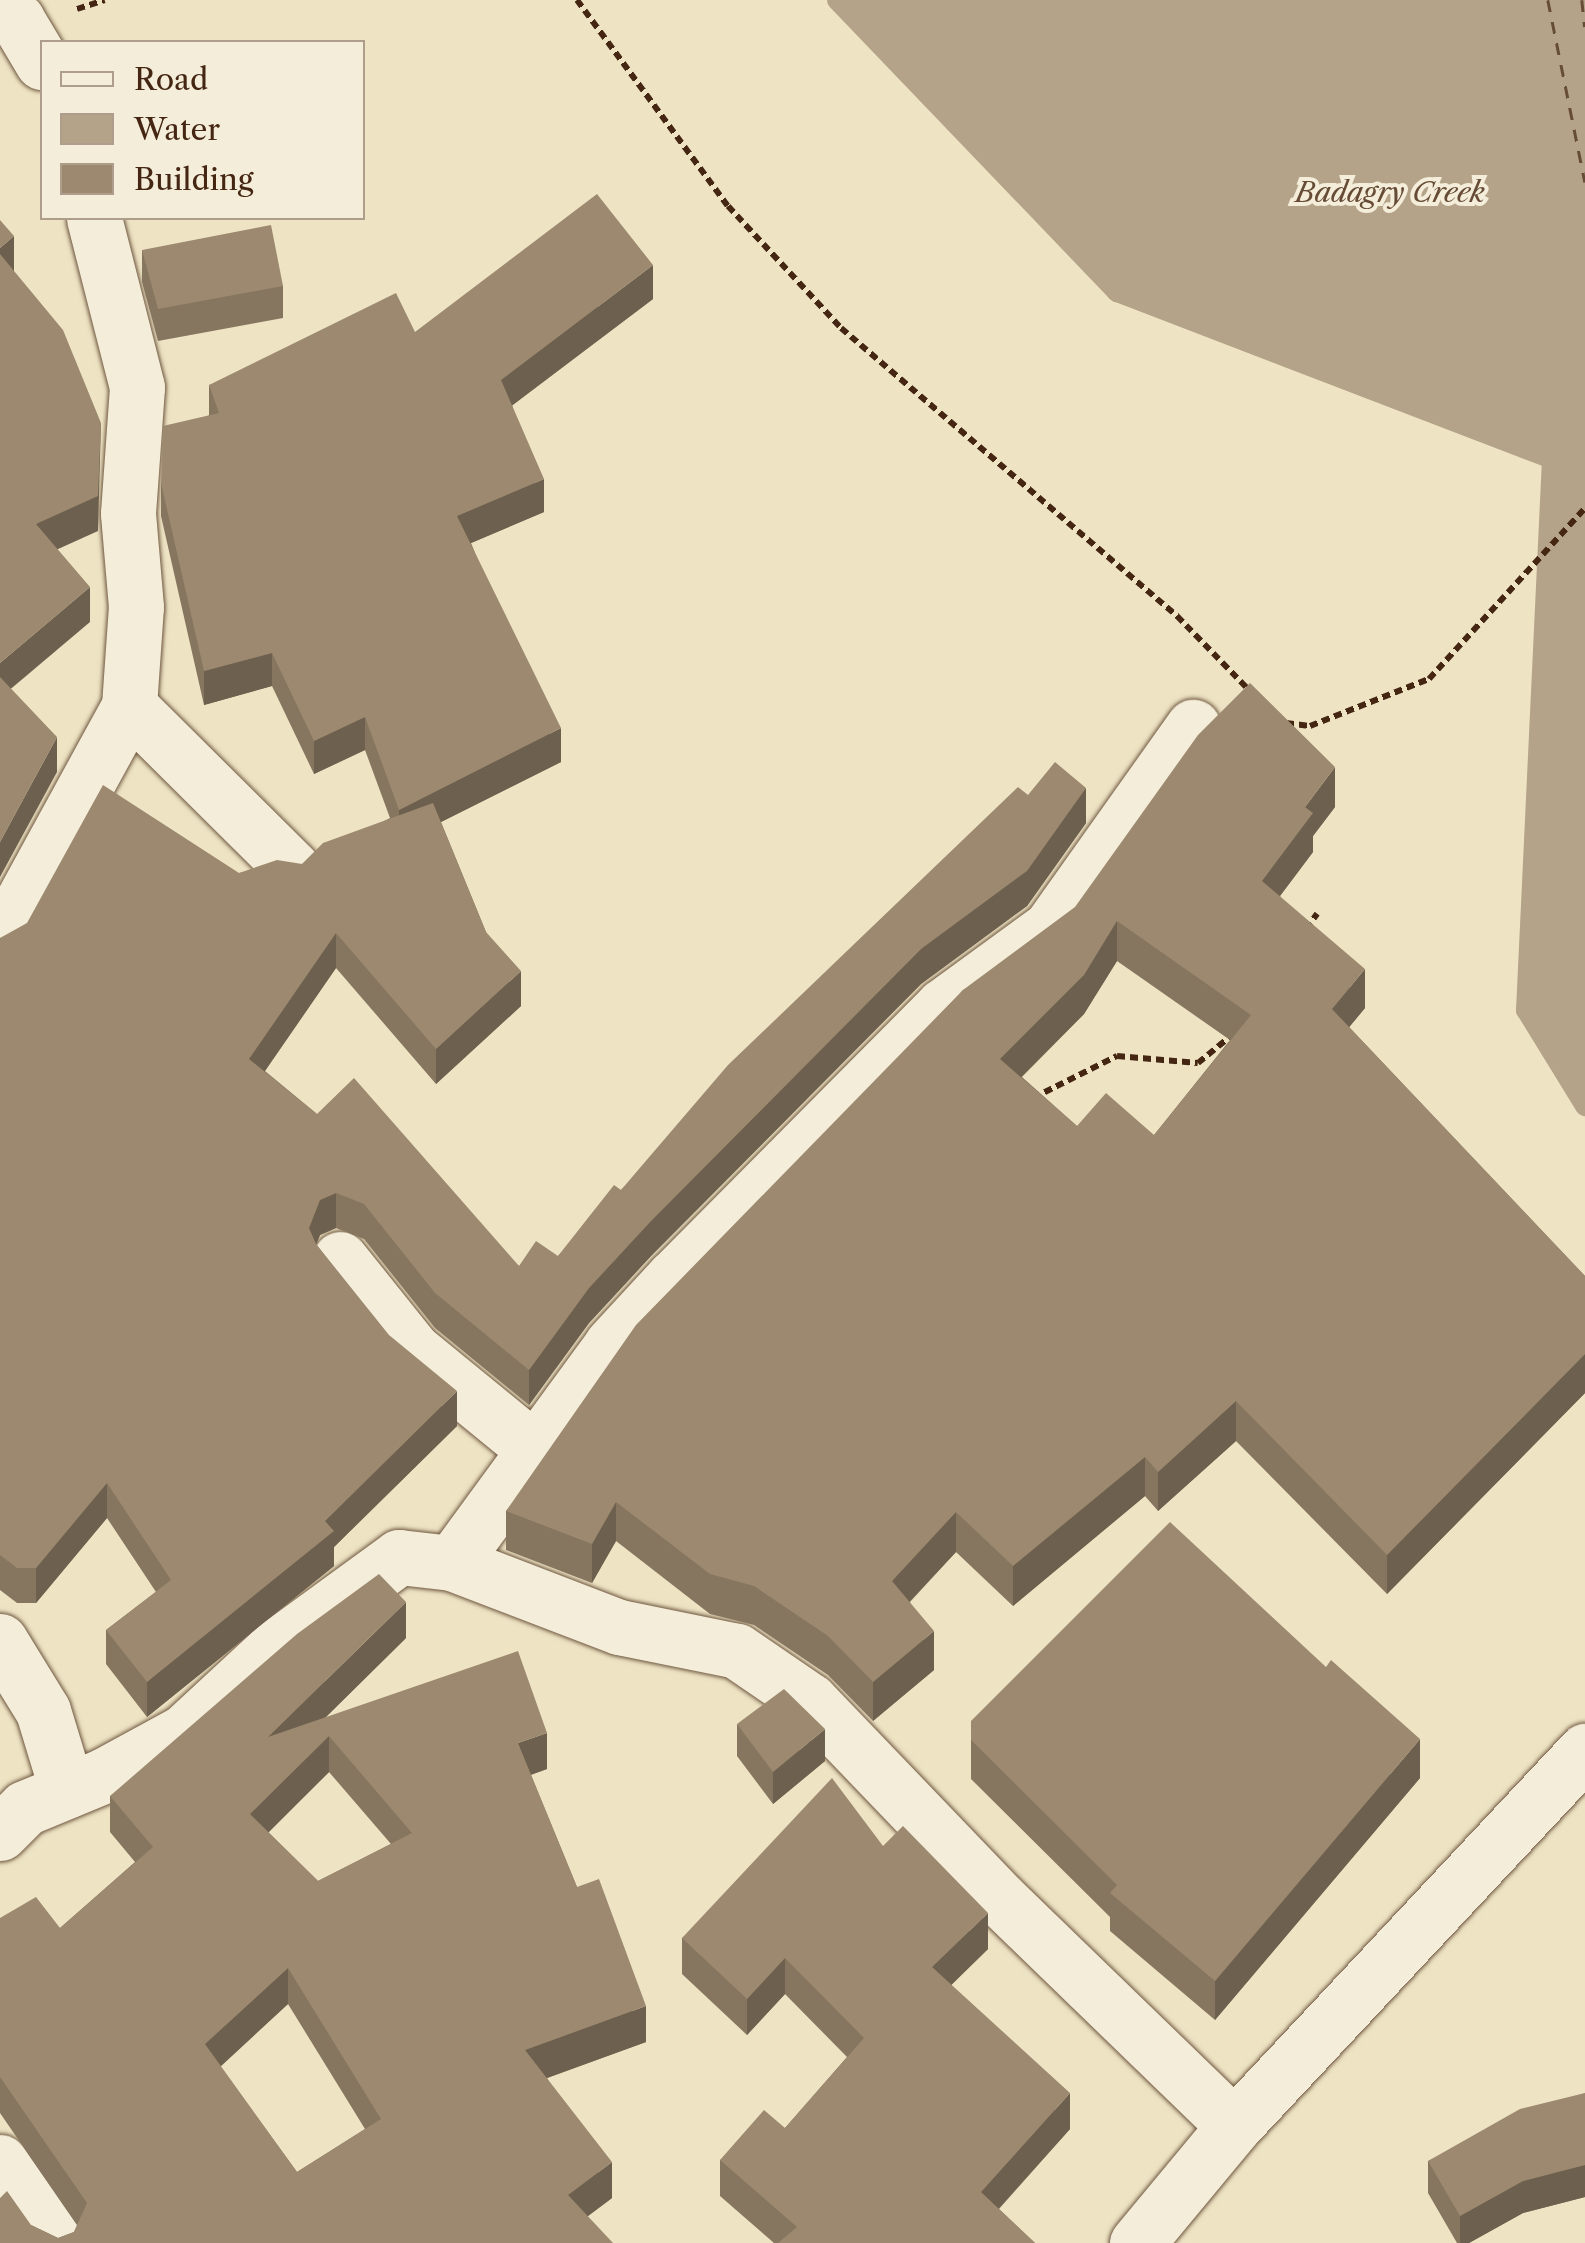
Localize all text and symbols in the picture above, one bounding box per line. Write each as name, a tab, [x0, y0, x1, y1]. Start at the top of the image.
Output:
legend	[40, 40, 365, 220]
text: Road	[134, 61, 208, 98]
text: Water	[134, 111, 220, 148]
text: Building	[134, 161, 254, 198]
water label: Badagry Creek	[1295, 175, 1485, 209]

